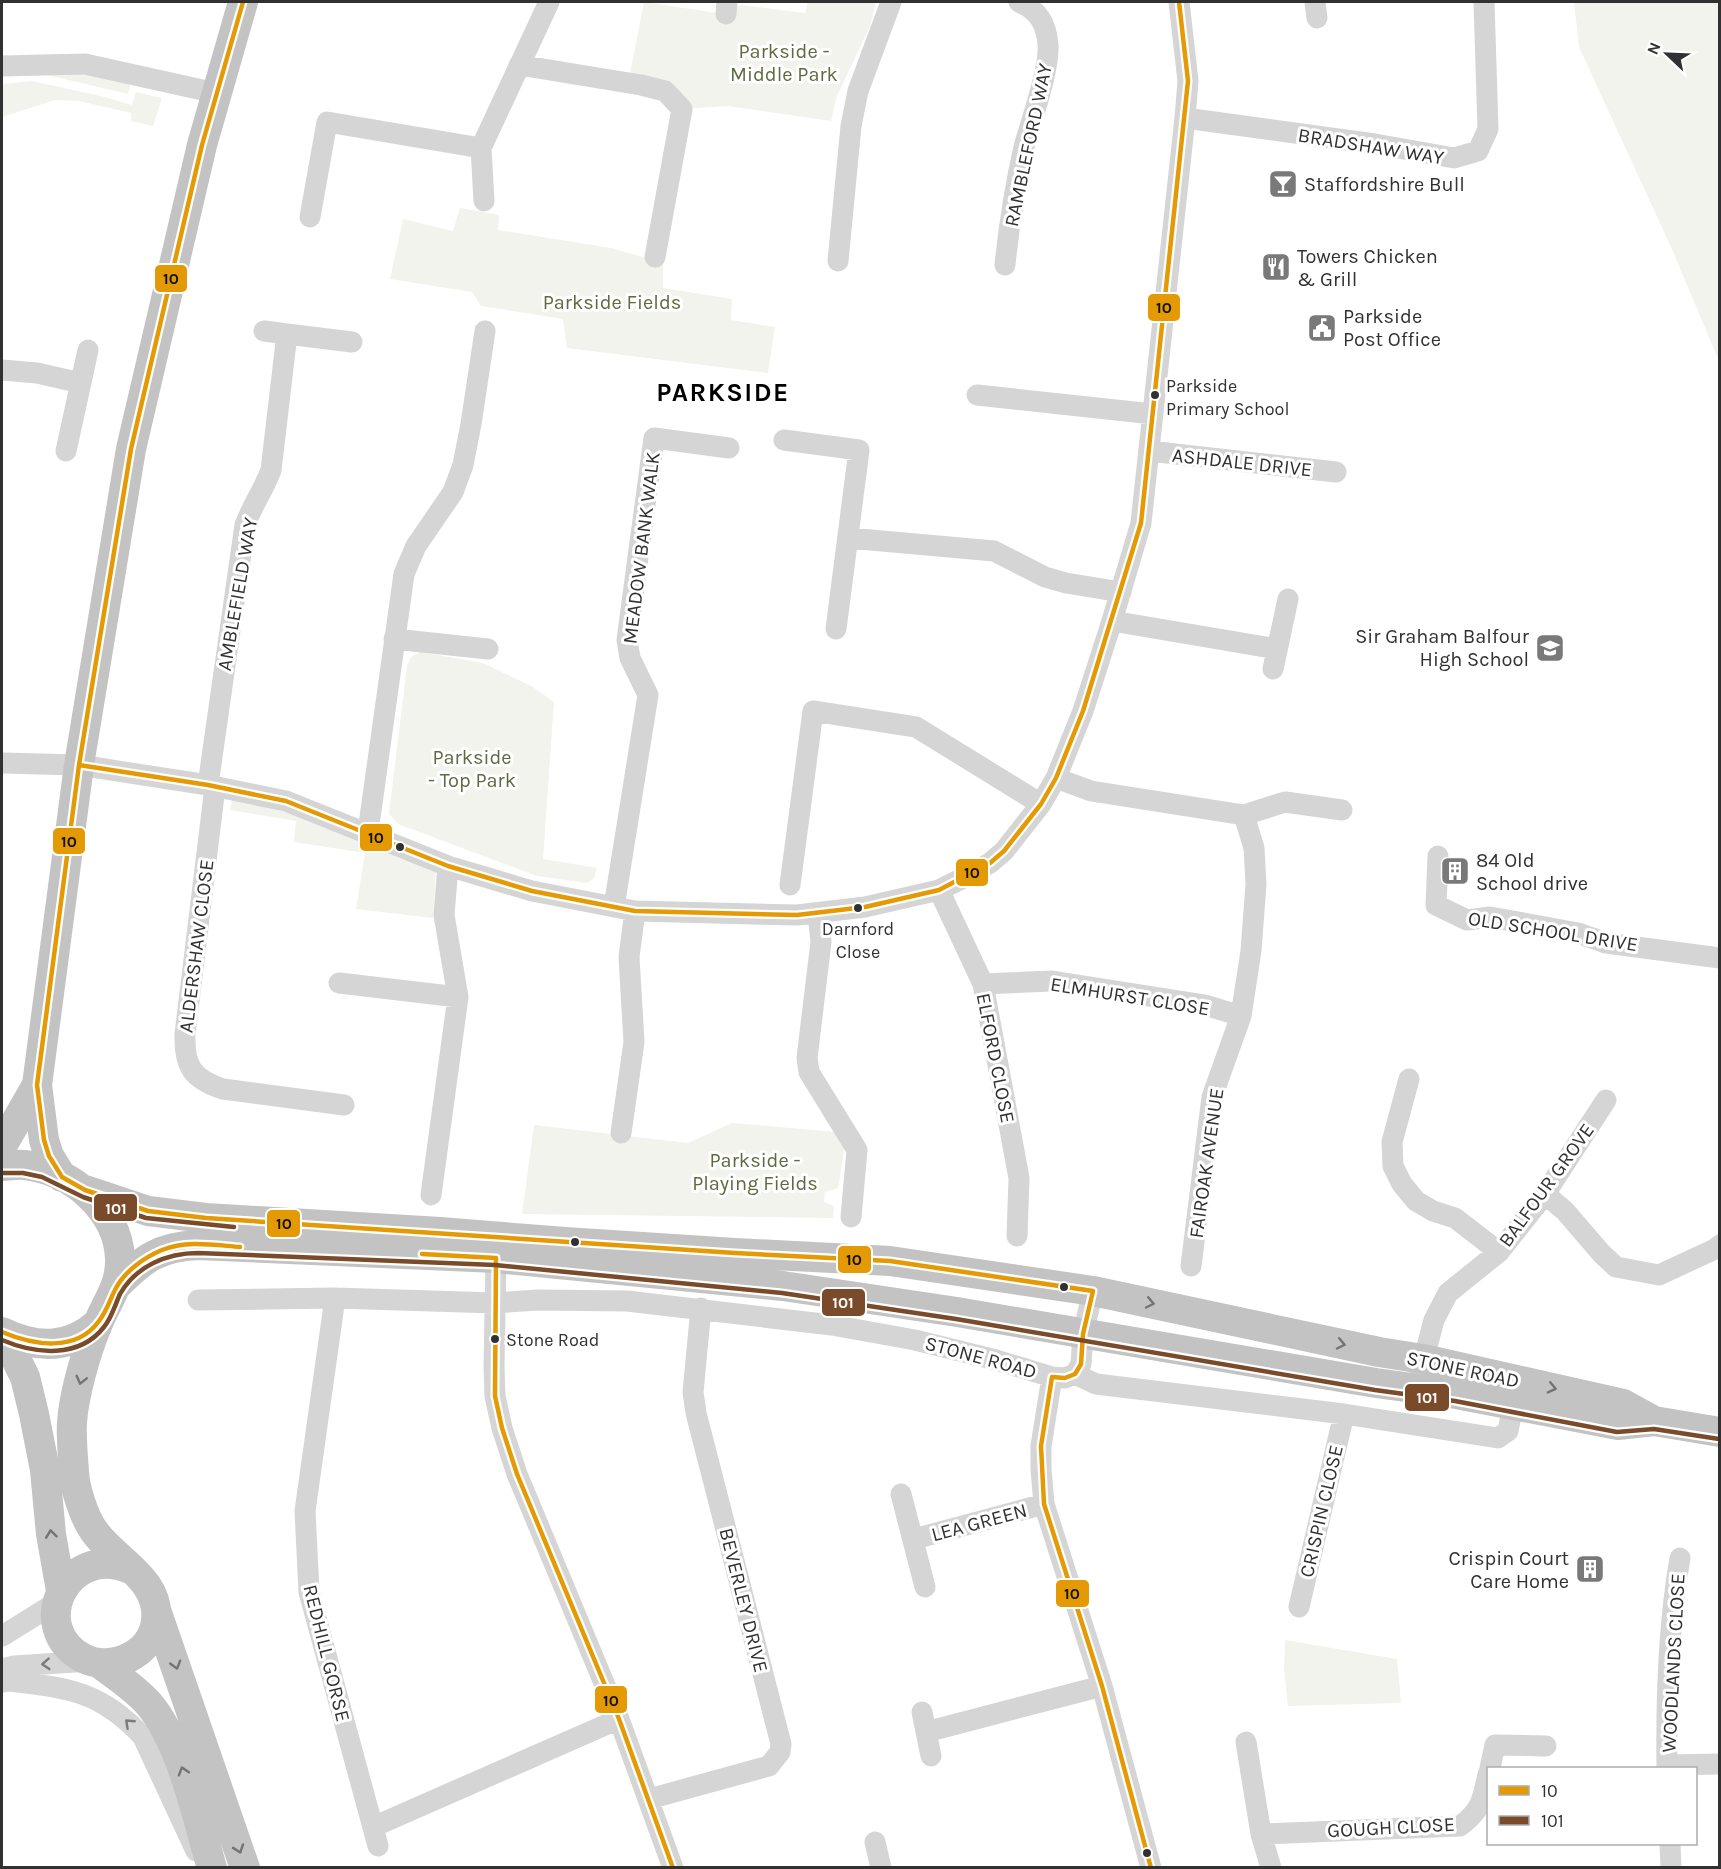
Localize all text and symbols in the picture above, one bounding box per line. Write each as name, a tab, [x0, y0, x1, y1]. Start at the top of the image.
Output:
north arrow	[1637, 24, 1697, 84]
text: N	[1643, 39, 1665, 57]
park label: Parkside - Middle Park	[730, 40, 838, 86]
street label: RAMBLEFORD WAY	[1000, 61, 1057, 229]
street label: BRADSHAW WAY	[1296, 124, 1446, 169]
bar icon: Staffordshire Bull	[1267, 168, 1299, 200]
place label: Staffordshire Bull	[1304, 173, 1465, 196]
place label: Towers Chicken & Grill	[1297, 245, 1438, 291]
restaurant icon: Towers Chicken & Grill	[1260, 251, 1292, 283]
line badge: 10	[154, 264, 188, 293]
text: 10	[163, 269, 179, 288]
park label: Parkside Fields	[543, 291, 681, 314]
line badge: 10	[1147, 293, 1181, 322]
text: 10	[1156, 298, 1172, 317]
place label: Parkside Post Office	[1343, 305, 1441, 351]
public building icon: Parkside Post Office	[1306, 312, 1338, 344]
place label: Parkside Primary School	[1166, 375, 1290, 420]
district label: PARKSIDE	[656, 377, 790, 408]
marker: Parkside Primary School	[1149, 389, 1161, 401]
street label: ASHDALE DRIVE	[1171, 444, 1313, 481]
street label: MEADOW BANK WALK	[618, 451, 665, 645]
street label: AMBLEFIELD WAY	[213, 516, 262, 673]
place label: Sir Graham Balfour High School	[1355, 625, 1530, 671]
school or university icon: Sir Graham Balfour High School	[1534, 632, 1566, 664]
park label: Parkside - Top Park	[428, 746, 516, 792]
line badge: 10	[359, 823, 393, 852]
line badge: 10	[52, 827, 86, 855]
text: 10	[368, 828, 384, 847]
text: 10	[61, 832, 77, 851]
unlabelled marker	[394, 841, 406, 853]
place label: 84 Old School drive	[1476, 849, 1588, 895]
building icon: 84 Old School drive	[1439, 855, 1471, 887]
street label: ALDERSHAW CLOSE	[174, 858, 219, 1034]
line badge: 10	[955, 858, 989, 887]
text: 10	[964, 863, 980, 882]
marker: Darnford Close	[852, 902, 864, 914]
street label: OLD SCHOOL DRIVE	[1466, 907, 1639, 956]
place label: Darnford Close	[822, 918, 894, 963]
street label: ELMHURST CLOSE	[1049, 973, 1211, 1020]
street label: ELFORD CLOSE	[972, 991, 1019, 1125]
street label: FAIROAK AVENUE	[1185, 1087, 1228, 1240]
street label: BALFOUR GROVE	[1494, 1119, 1599, 1252]
park label: Parkside - Playing Fields	[692, 1149, 818, 1195]
line badge: 101	[93, 1193, 138, 1222]
text: 101	[105, 1199, 127, 1218]
line badge: 10	[266, 1209, 301, 1238]
text: 10	[276, 1214, 292, 1233]
unlabelled marker	[569, 1236, 581, 1248]
line badge: 10	[837, 1245, 872, 1274]
text: 10	[846, 1250, 862, 1269]
unlabelled marker	[1058, 1281, 1070, 1293]
line badge: 101	[821, 1288, 866, 1317]
text: 101	[832, 1293, 854, 1312]
one-way arrow	[1145, 1296, 1155, 1309]
place label: Stone Road	[506, 1329, 599, 1351]
street label: STONE ROAD	[923, 1332, 1039, 1383]
marker: Stone Road	[489, 1333, 501, 1345]
one-way arrow	[1335, 1336, 1345, 1349]
street label: STONE ROAD	[1404, 1346, 1521, 1393]
one-way arrow	[75, 1375, 88, 1385]
one-way arrow	[1547, 1381, 1557, 1394]
line badge: 101	[1404, 1383, 1450, 1412]
text: 101	[1416, 1388, 1438, 1407]
street label: CRISPIN CLOSE	[1295, 1443, 1348, 1580]
street label: LEA GREEN	[929, 1499, 1029, 1546]
street label: BEVERLEY DRIVE	[714, 1525, 773, 1675]
one-way arrow	[45, 1529, 58, 1538]
place label: Crispin Court Care Home	[1449, 1547, 1569, 1593]
building icon: Crispin Court Care Home	[1574, 1553, 1606, 1585]
street label: WOODLANDS CLOSE	[1657, 1573, 1690, 1753]
line badge: 10	[1055, 1579, 1090, 1608]
street label: REDHILL GORSE	[298, 1582, 355, 1724]
text: 10	[1064, 1584, 1080, 1603]
one-way arrow	[41, 1657, 50, 1670]
one-way arrow	[169, 1659, 181, 1670]
line badge: 10	[594, 1685, 628, 1714]
text: 10	[603, 1691, 619, 1710]
one-way arrow	[126, 1719, 136, 1730]
one-way arrow	[178, 1766, 190, 1777]
legend	[1487, 1767, 1697, 1845]
text: 10	[1541, 1780, 1558, 1802]
text: 101	[1541, 1810, 1564, 1832]
street label: GOUGH CLOSE	[1327, 1813, 1455, 1842]
one-way arrow	[232, 1843, 244, 1854]
unlabelled marker	[1141, 1847, 1153, 1859]

